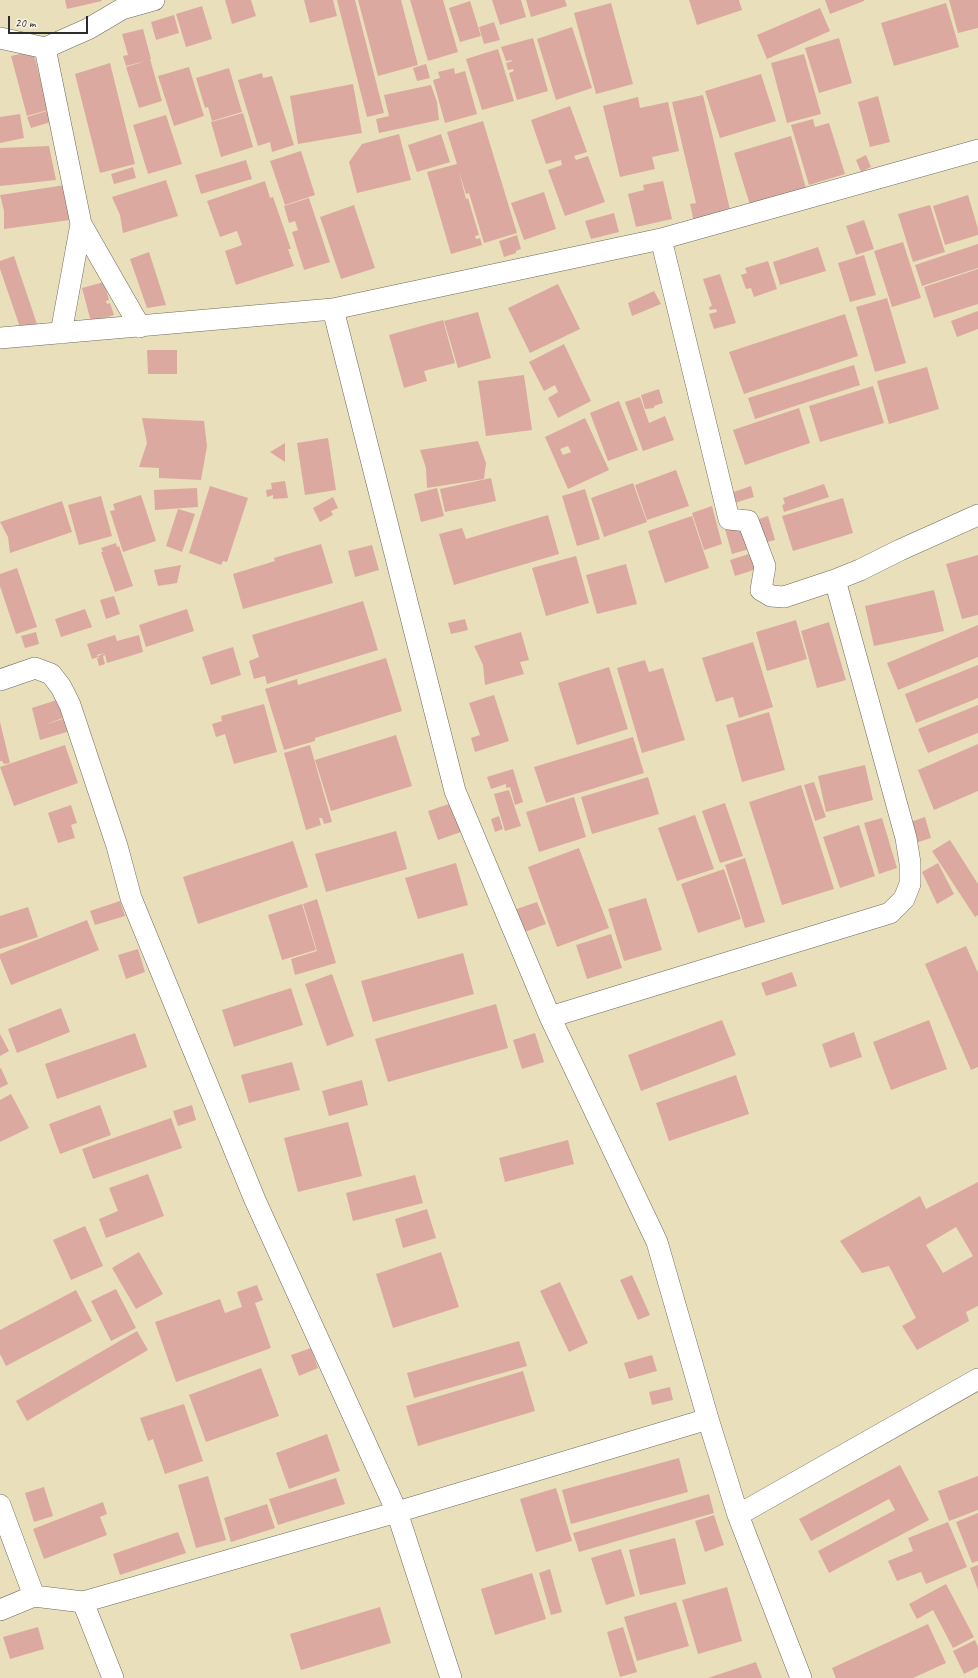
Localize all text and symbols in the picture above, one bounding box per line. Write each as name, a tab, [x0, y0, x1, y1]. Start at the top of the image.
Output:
scale bar	[10, 8, 90, 34]
text: 20 m	[15, 15, 35, 31]

